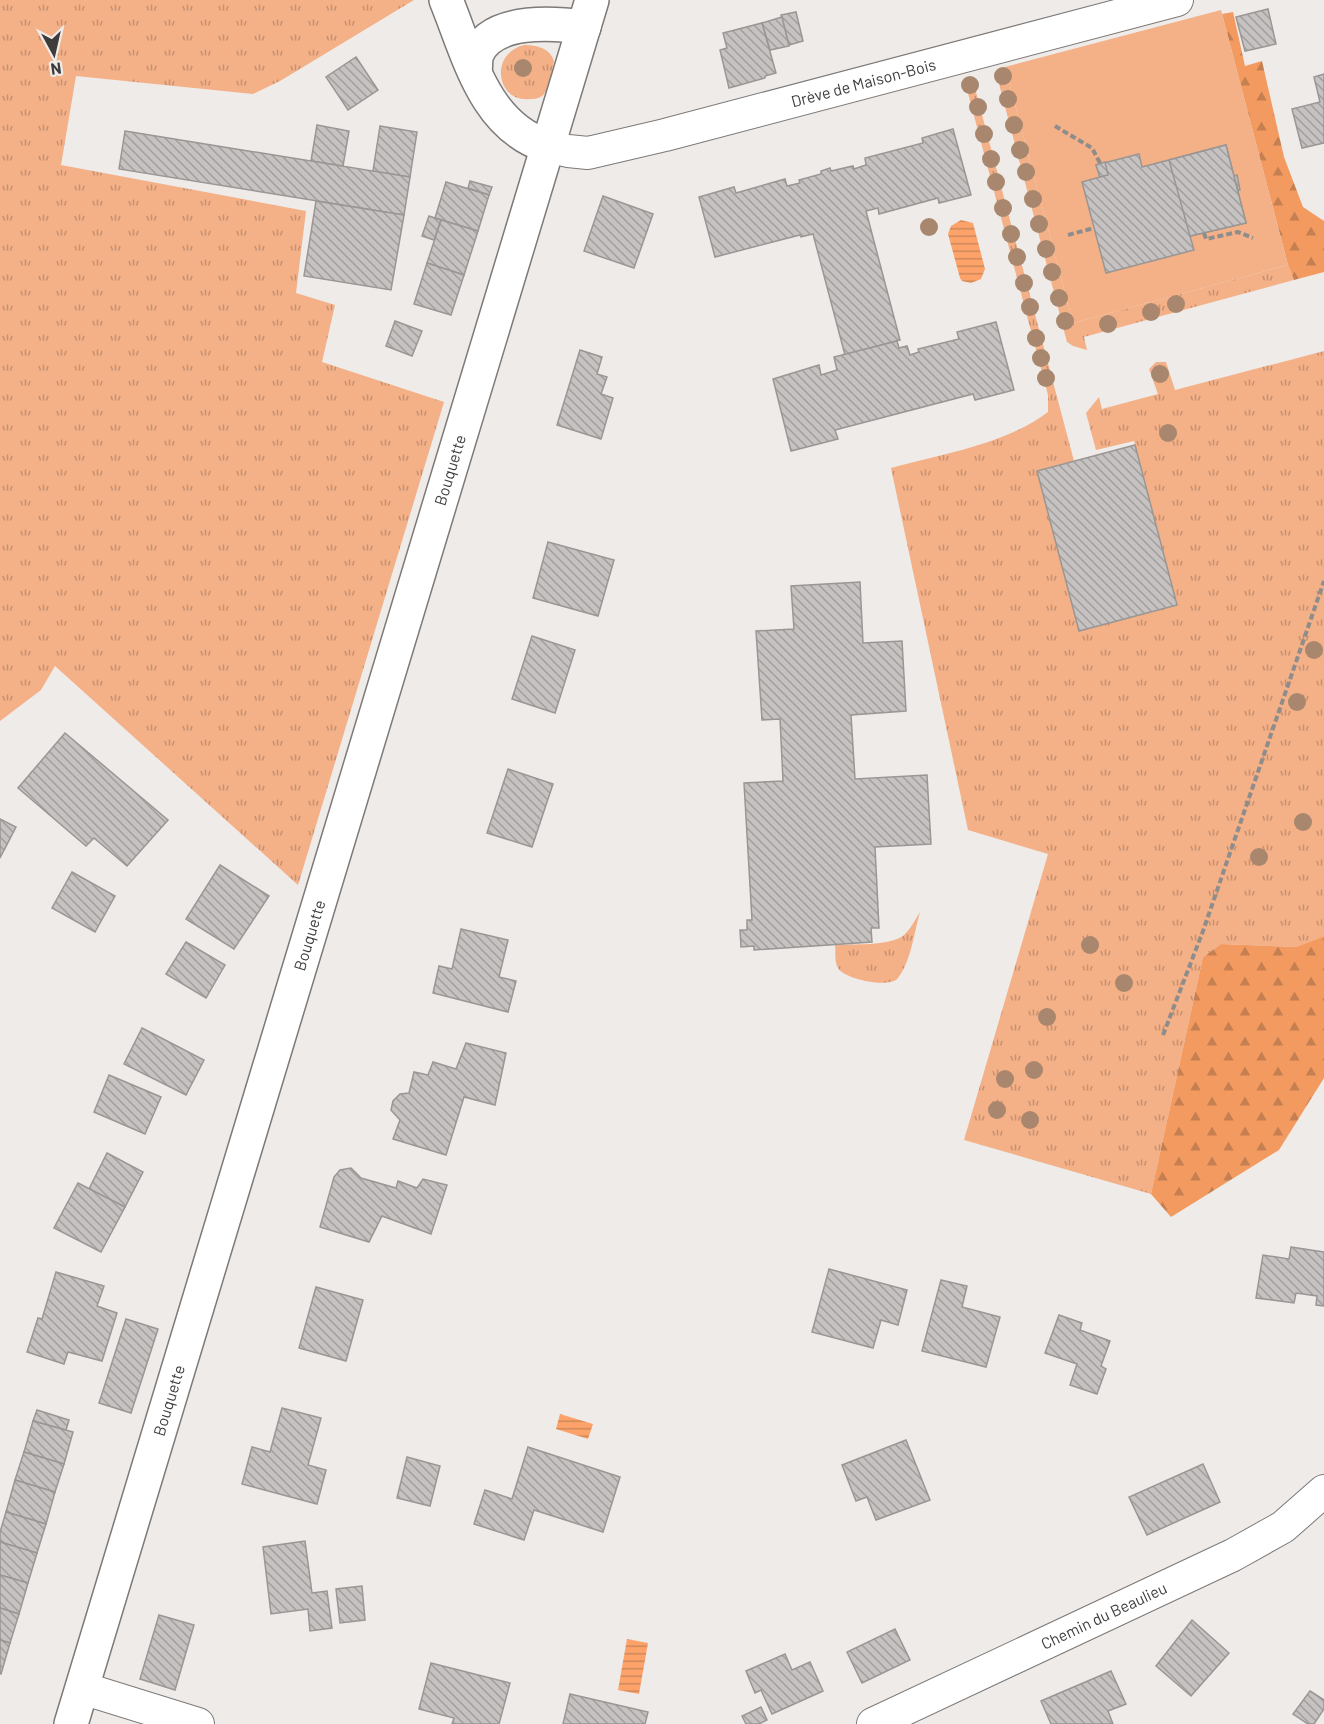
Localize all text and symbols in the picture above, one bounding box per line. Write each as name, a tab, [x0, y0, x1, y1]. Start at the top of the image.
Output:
north arrow	[24, 24, 84, 84]
street label: Drève de Maison-Bois	[789, 54, 938, 110]
text: N	[50, 59, 63, 79]
street label: Bouquette	[430, 432, 469, 508]
street label: Bouquette	[289, 897, 329, 973]
street label: Bouquette	[149, 1363, 188, 1438]
street label: Chemin du Beaulieu	[1038, 1578, 1169, 1653]

